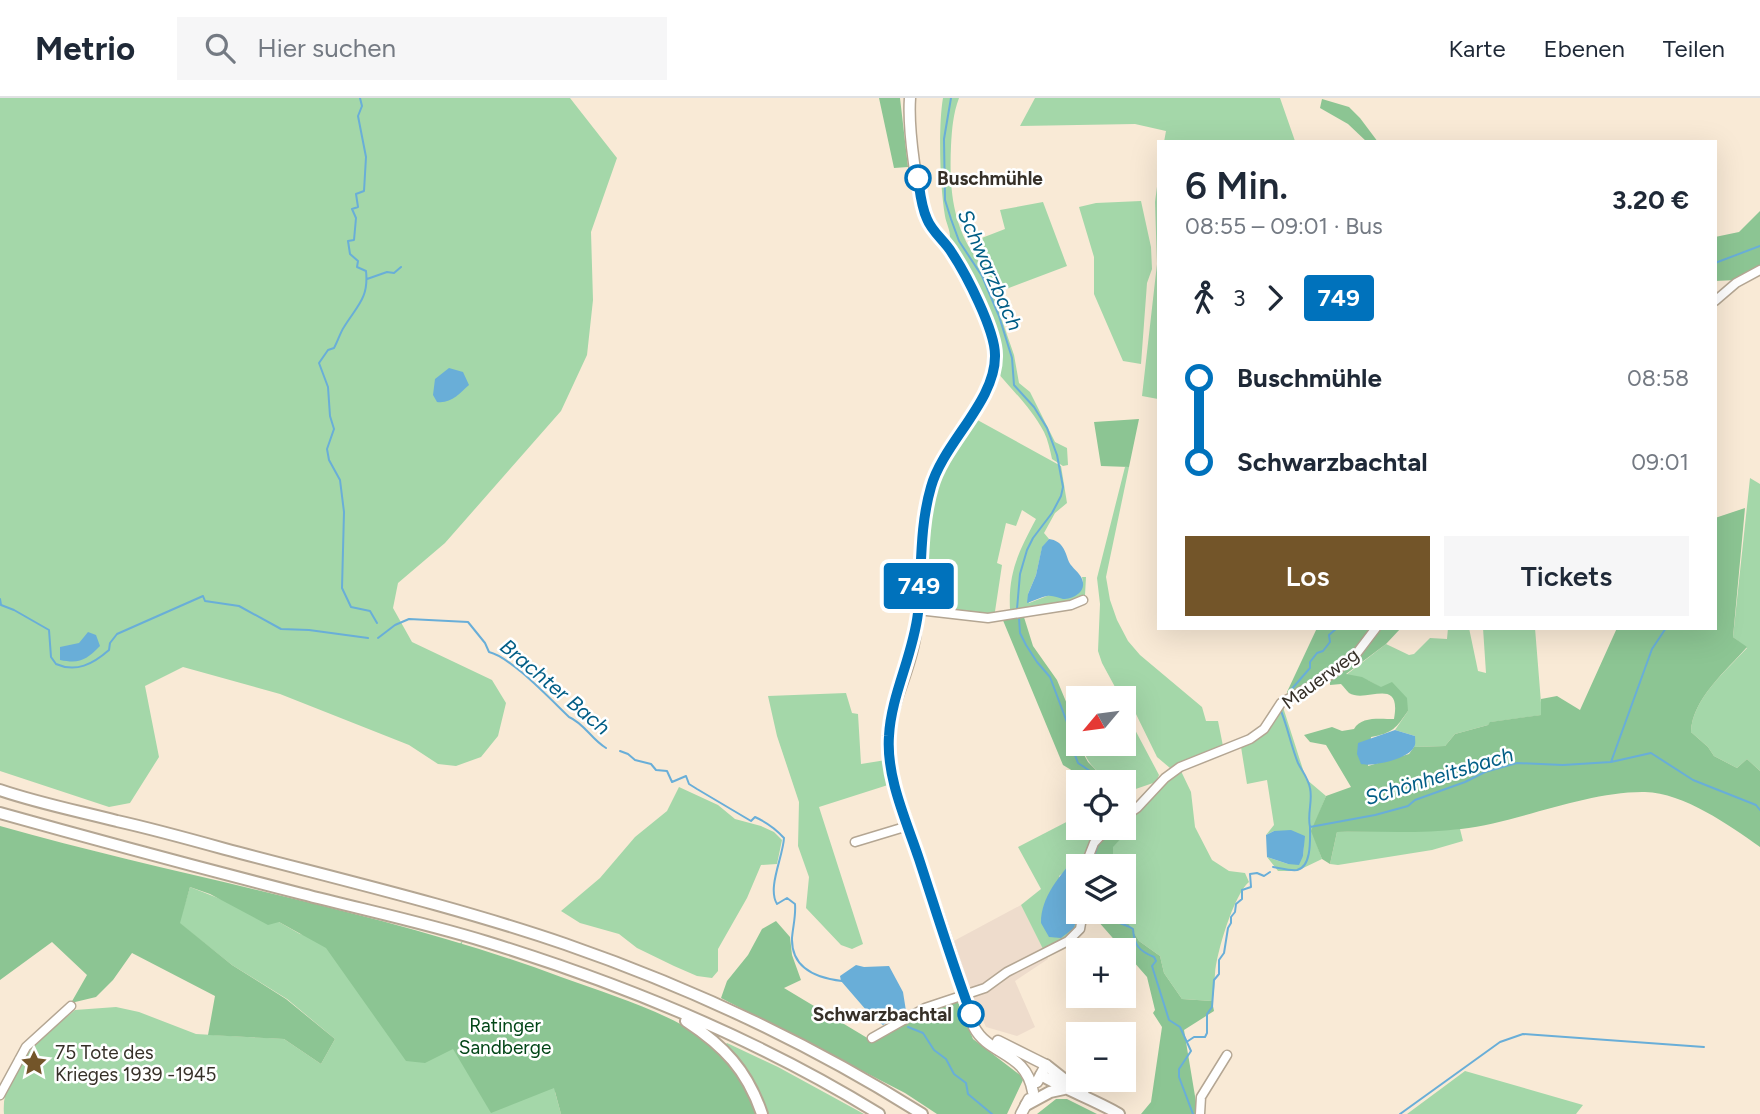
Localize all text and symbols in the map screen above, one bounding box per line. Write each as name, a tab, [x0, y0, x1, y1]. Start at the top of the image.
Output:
search box	[177, 17, 667, 80]
text: Metrio	[35, 29, 135, 68]
icon: search	[201, 29, 239, 67]
text: Hier suchen	[257, 32, 396, 64]
text: Karte	[1449, 34, 1506, 63]
text: Ebenen	[1544, 34, 1625, 63]
text: Teilen	[1663, 34, 1725, 63]
text: 6 Min.	[1185, 163, 1288, 209]
marker: Buschmühle	[905, 165, 931, 191]
place label: Buschmühle	[937, 167, 1043, 190]
text: 3.20 €	[1612, 184, 1689, 216]
water label: Schwarzbach	[953, 205, 1028, 334]
text: 08:55 – 09:01 · Bus	[1185, 212, 1383, 240]
icon: walk	[1185, 279, 1223, 317]
icon: forward	[1256, 279, 1294, 317]
text: 749	[1318, 283, 1360, 312]
text: 3	[1233, 284, 1246, 312]
text: Buschmühle	[1237, 362, 1382, 394]
text: 08:58	[1627, 364, 1689, 392]
text: Schwarzbachtal	[1237, 446, 1428, 478]
text: 09:01	[1631, 448, 1689, 476]
button: Los	[1185, 536, 1430, 616]
button: Tickets	[1444, 536, 1689, 616]
line badge: 749	[879, 563, 959, 609]
text: 749	[898, 571, 940, 600]
water label: Brachter Bach	[495, 633, 616, 740]
street label: Mauerweg	[1277, 643, 1363, 714]
north arrow	[1066, 686, 1136, 756]
map controls	[1066, 686, 1136, 1092]
water label: Schönheitsbach	[1362, 741, 1516, 810]
button: locate	[1066, 770, 1136, 840]
button: layers	[1066, 854, 1136, 924]
button: +	[1066, 938, 1136, 1008]
marker: Schwarzbachtal	[958, 1001, 984, 1027]
place label: Schwarzbachtal	[813, 1003, 952, 1026]
park label: Ratinger Sandberge	[459, 1014, 551, 1059]
button: −	[1066, 1022, 1136, 1092]
place label: 75 Tote des Krieges 1939 -1945	[55, 1041, 217, 1086]
place icon: 75 Tote des Krieges 1939 -1945	[19, 1048, 49, 1078]

